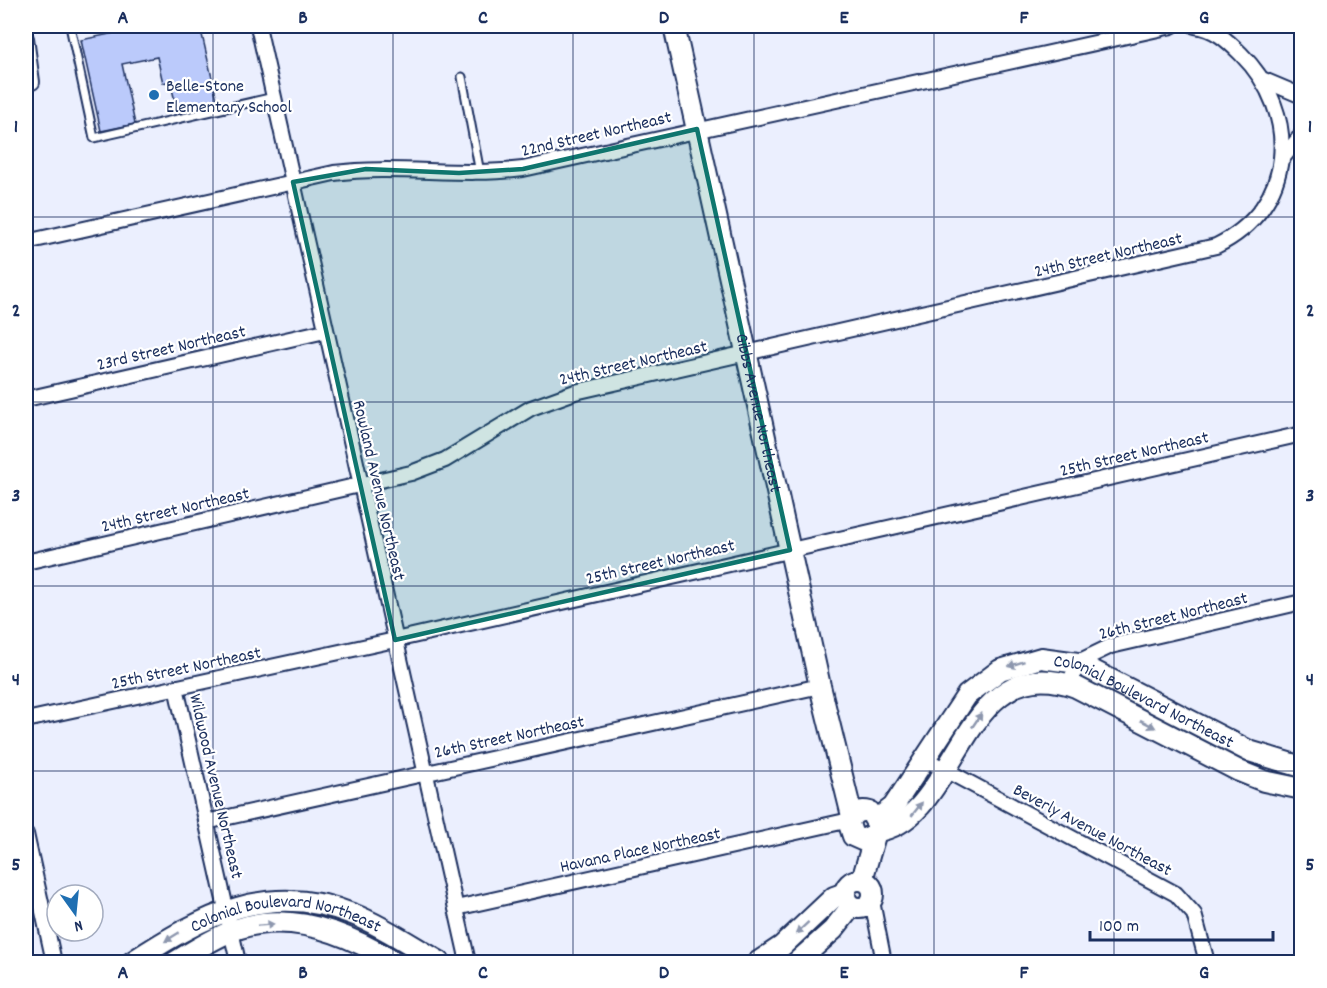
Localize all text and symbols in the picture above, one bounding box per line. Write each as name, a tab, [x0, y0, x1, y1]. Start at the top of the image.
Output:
text: A	[118, 5, 129, 33]
text: B	[298, 5, 308, 33]
text: C	[478, 5, 488, 33]
text: D	[659, 5, 670, 33]
text: E	[839, 5, 849, 33]
text: F	[1020, 5, 1030, 33]
text: G	[1199, 5, 1209, 33]
place label: Belle-Stone Elementary School	[166, 75, 293, 121]
marker: Belle-Stone Elementary School	[147, 88, 161, 102]
street label: 22nd Street Northeast	[519, 106, 675, 165]
text: 1	[14, 114, 18, 142]
text: 1	[1308, 114, 1312, 142]
street label: 24th Street Northeast	[1032, 227, 1185, 286]
text: 2	[12, 298, 20, 326]
text: 2	[1306, 298, 1314, 326]
street label: 23rd Street Northeast	[95, 320, 249, 379]
street label: Gibbs Avenue Northeast	[727, 331, 787, 495]
street label: 24th Street Northeast	[557, 335, 710, 394]
street label: Rowland Avenue Northeast	[345, 398, 411, 584]
street label: 25th Street Northeast	[1058, 426, 1212, 485]
street label: 24th Street Northeast	[99, 482, 252, 541]
text: 3	[12, 483, 20, 511]
text: 3	[1306, 483, 1314, 511]
street label: 25th Street Northeast	[584, 534, 738, 593]
street label: 26th Street Northeast	[1097, 587, 1251, 648]
street label: 25th Street Northeast	[110, 641, 264, 697]
street label: Colonial Boulevard Northeast	[1052, 650, 1238, 756]
one-way arrow	[1007, 660, 1025, 670]
text: 4	[12, 667, 20, 695]
text: 4	[1306, 667, 1314, 695]
street label: Wildwood Avenue Northeast	[181, 692, 248, 882]
street label: 26th Street Northeast	[432, 710, 587, 767]
one-way arrow	[971, 713, 983, 729]
one-way arrow	[1140, 719, 1157, 729]
street label: Beverly Avenue Northeast	[1008, 779, 1176, 884]
one-way arrow	[910, 801, 922, 816]
street label: Havana Place Northeast	[558, 822, 724, 881]
text: 5	[11, 852, 21, 880]
text: 5	[1305, 852, 1315, 880]
north arrow	[45, 883, 105, 943]
text: Colonial Boulevard Northeast	[187, 890, 385, 940]
scale bar	[1090, 904, 1273, 942]
text: N	[71, 913, 85, 937]
text: 100 m	[1099, 915, 1139, 940]
street label: Colonial Boulevard Northeast	[186, 920, 384, 942]
one-way arrow	[257, 920, 276, 929]
one-way arrow	[795, 921, 810, 934]
one-way arrow	[164, 932, 180, 943]
text: A	[118, 960, 129, 988]
text: B	[298, 960, 308, 988]
text: C	[478, 960, 488, 988]
text: D	[659, 960, 670, 988]
text: E	[839, 960, 849, 988]
text: F	[1020, 960, 1030, 988]
text: G	[1199, 960, 1209, 988]

